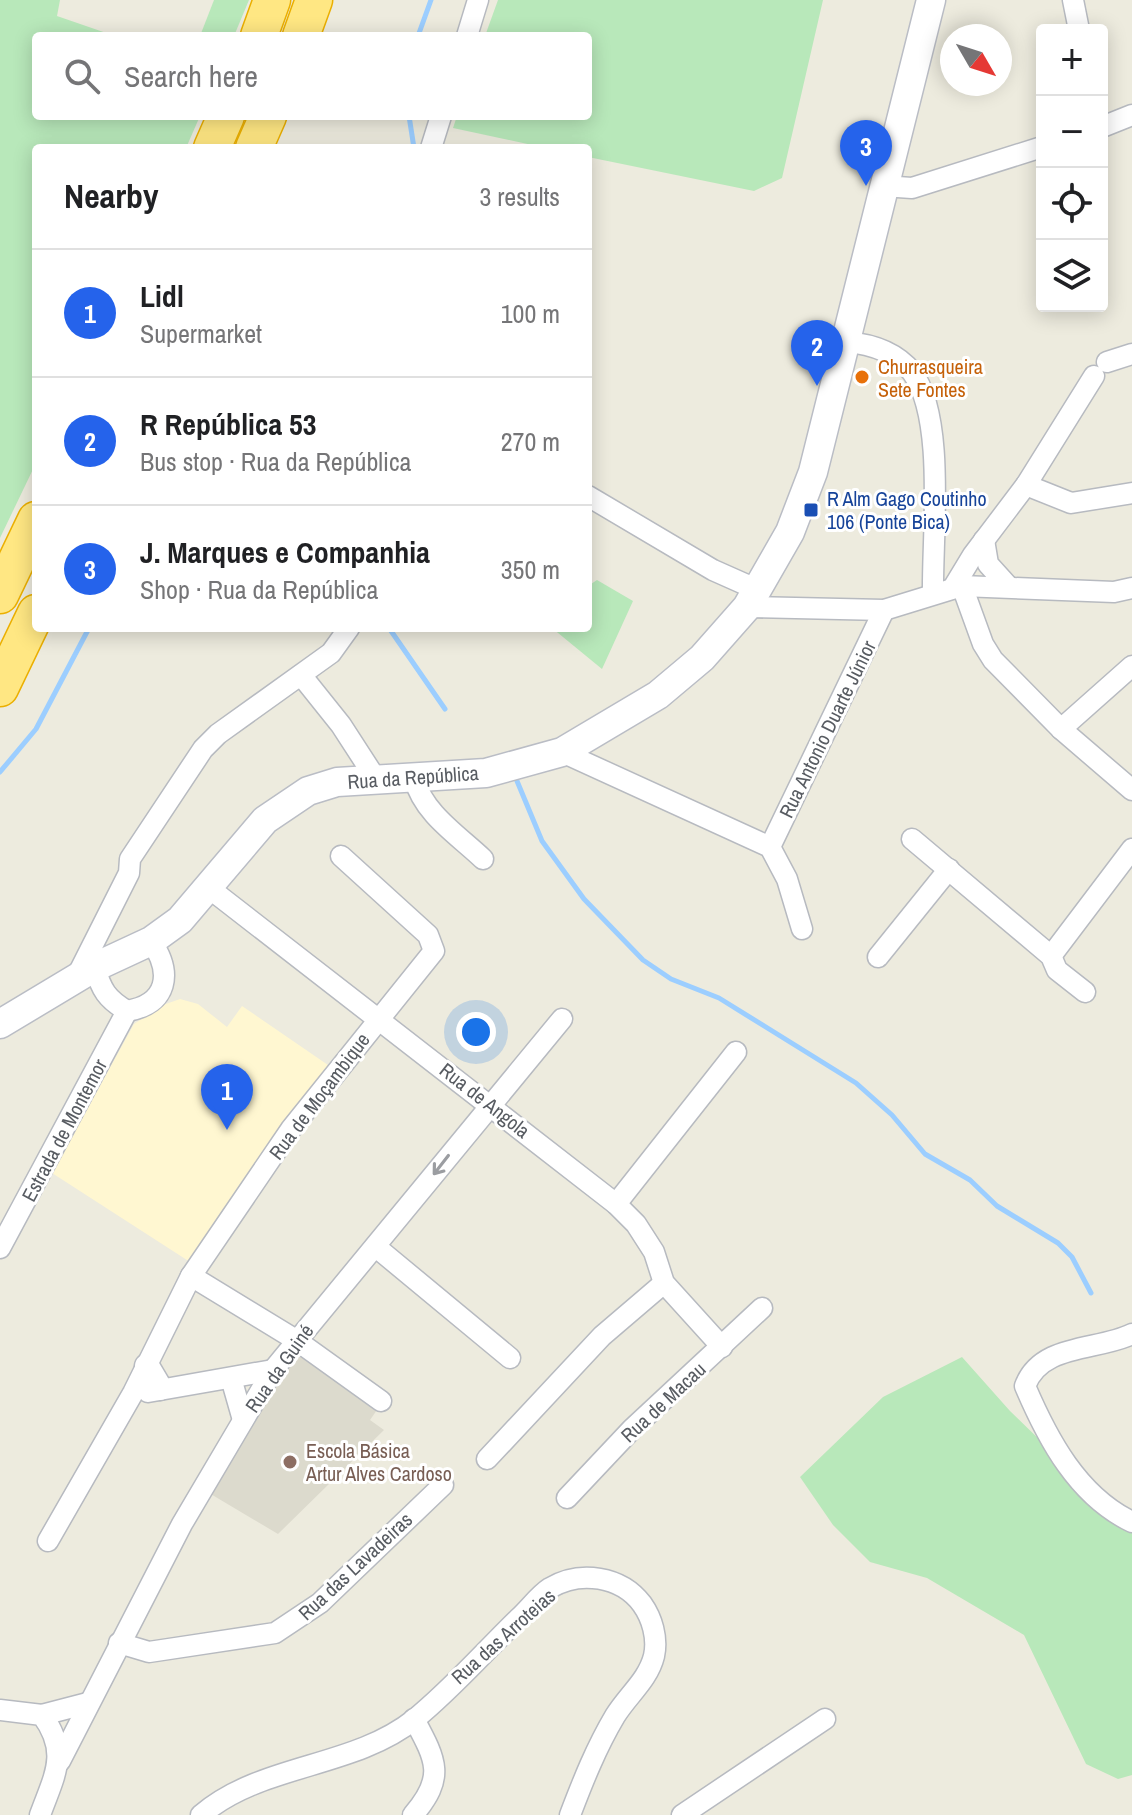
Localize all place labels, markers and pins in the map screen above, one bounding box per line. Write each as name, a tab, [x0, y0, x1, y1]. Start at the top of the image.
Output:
pin: 3	[840, 120, 892, 186]
pin: 2	[791, 320, 843, 386]
place label: Churrasqueira Sete Fontes	[878, 353, 983, 403]
marker: Churrasqueira Sete Fontes	[853, 368, 871, 386]
place label: R Alm Gago Coutinho 106 (Ponte Bica)	[827, 485, 987, 535]
marker: R Alm Gago Coutinho 106 (Ponte Bica)	[802, 501, 820, 519]
pin: 1	[201, 1064, 253, 1130]
place label: Escola Básica Artur Alves Cardoso	[305, 1437, 452, 1487]
marker: Escola Básica Artur Alves Cardoso	[281, 1453, 299, 1471]

